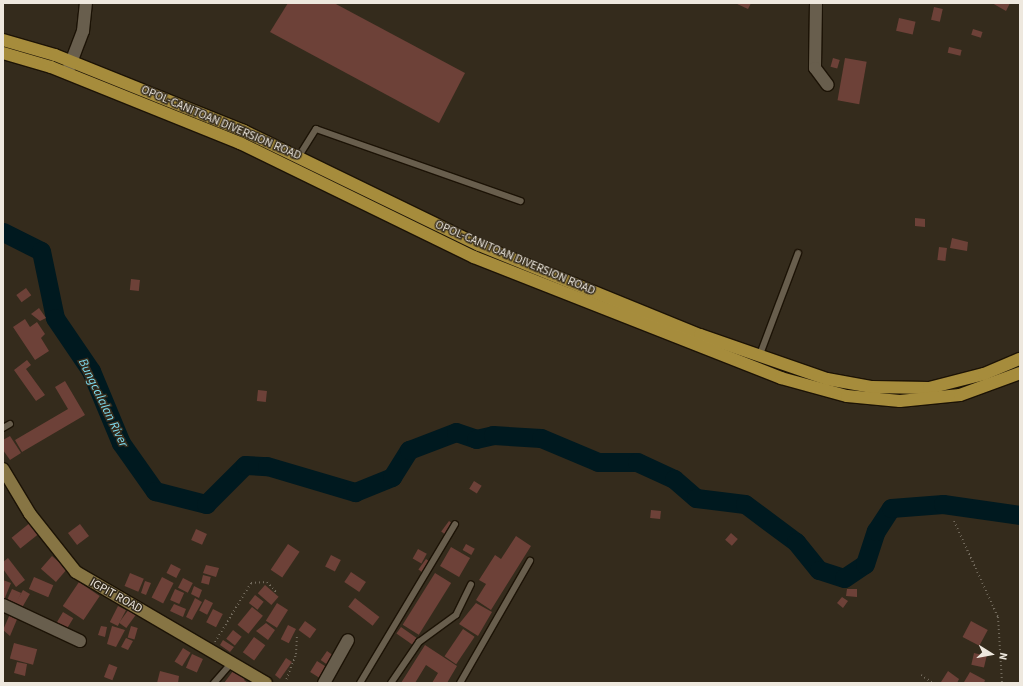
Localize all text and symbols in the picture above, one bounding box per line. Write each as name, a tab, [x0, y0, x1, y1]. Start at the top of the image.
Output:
street label: OPOL-CANITOAN DIVERSION ROAD	[139, 83, 303, 163]
street label: OPOL-CANITOAN DIVERSION ROAD	[433, 218, 597, 298]
water label: Bungcalalan River	[75, 356, 131, 450]
street label: IGPIT ROAD	[87, 576, 145, 616]
north arrow	[971, 634, 1011, 674]
text: N	[995, 651, 1011, 661]

